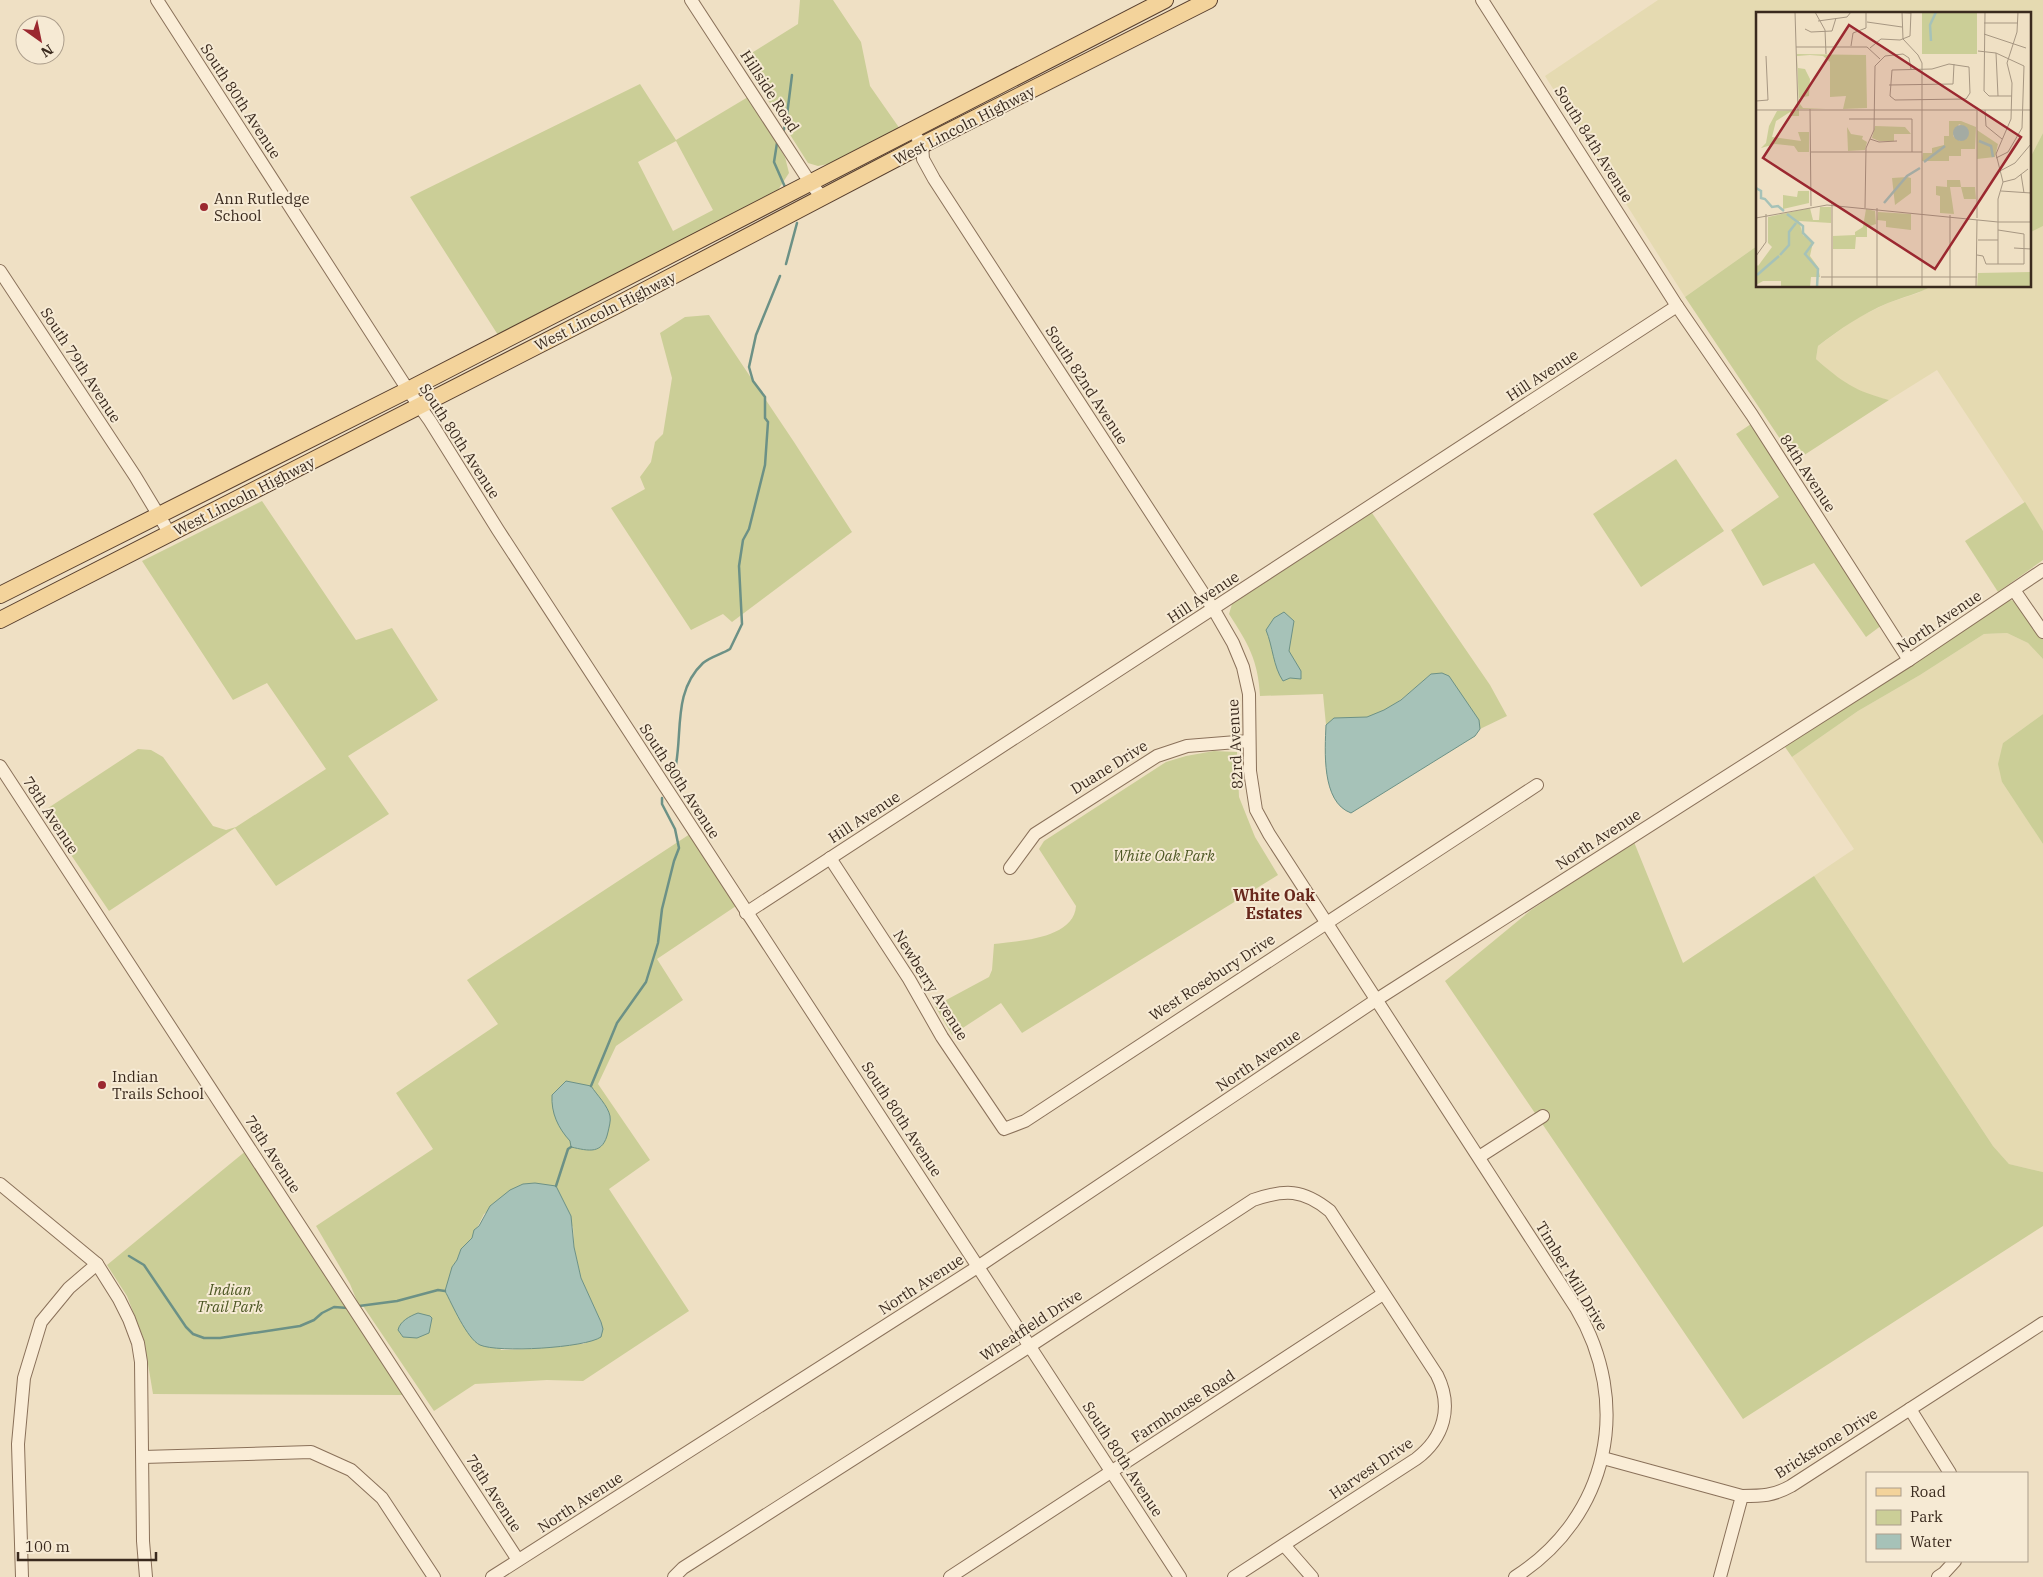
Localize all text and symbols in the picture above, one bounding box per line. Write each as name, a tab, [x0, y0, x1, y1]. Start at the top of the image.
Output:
inset map	[1756, 12, 2030, 288]
north arrow	[15, 15, 65, 65]
text: N	[38, 40, 57, 61]
street label: South 80th Avenue	[197, 40, 285, 162]
street label: Hillside Road	[736, 46, 804, 136]
street label: West Lincoln Highway	[890, 81, 1038, 169]
street label: South 84th Avenue	[1551, 82, 1637, 206]
place label: Ann Rutledge School	[214, 189, 309, 225]
marker: Ann Rutledge School	[198, 201, 210, 213]
street label: West Lincoln Highway	[531, 267, 679, 355]
street label: South 79th Avenue	[37, 304, 125, 426]
street label: South 82nd Avenue	[1042, 322, 1132, 448]
street label: Hill Avenue	[1503, 345, 1581, 405]
street label: South 80th Avenue	[416, 380, 504, 502]
street label: 84th Avenue	[1776, 431, 1840, 515]
street label: West Lincoln Highway	[170, 452, 318, 540]
street label: Hill Avenue	[1164, 567, 1242, 627]
street label: North Avenue	[1893, 586, 1985, 656]
street label: 82rd Avenue	[1223, 699, 1247, 789]
street label: South 80th Avenue	[636, 720, 724, 842]
street label: Duane Drive	[1067, 736, 1151, 798]
street label: 78th Avenue	[19, 773, 83, 857]
street label: Hill Avenue	[825, 787, 903, 847]
street label: North Avenue	[1552, 804, 1644, 874]
park label: White Oak Park	[1113, 846, 1215, 865]
district label: White Oak Estates	[1233, 885, 1315, 923]
street label: Newberry Avenue	[889, 926, 973, 1044]
street label: West Rosebury Drive	[1145, 929, 1279, 1025]
street label: North Avenue	[1212, 1025, 1304, 1095]
street label: South 80th Avenue	[858, 1058, 946, 1180]
place label: Indian Trails School	[112, 1067, 204, 1103]
marker: Indian Trails School	[96, 1079, 108, 1091]
street label: 78th Avenue	[241, 1112, 305, 1196]
street label: Timber Mill Drive	[1532, 1218, 1612, 1334]
street label: North Avenue	[875, 1249, 967, 1319]
park label: Indian Trail Park	[197, 1280, 263, 1316]
street label: Wheatfield Drive	[976, 1285, 1086, 1365]
street label: Farmhouse Road	[1128, 1365, 1238, 1447]
street label: South 80th Avenue	[1079, 1398, 1167, 1520]
street label: Brickstone Drive	[1771, 1404, 1881, 1482]
street label: Harvest Drive	[1326, 1433, 1416, 1503]
street label: 78th Avenue	[462, 1451, 526, 1535]
street label: North Avenue	[534, 1467, 626, 1537]
legend	[1866, 1472, 2028, 1562]
text: Road	[1910, 1482, 1946, 1501]
text: Park	[1910, 1507, 1943, 1526]
scale bar	[18, 1530, 155, 1562]
text: Water	[1910, 1532, 1952, 1551]
text: 100 m	[25, 1537, 70, 1556]

